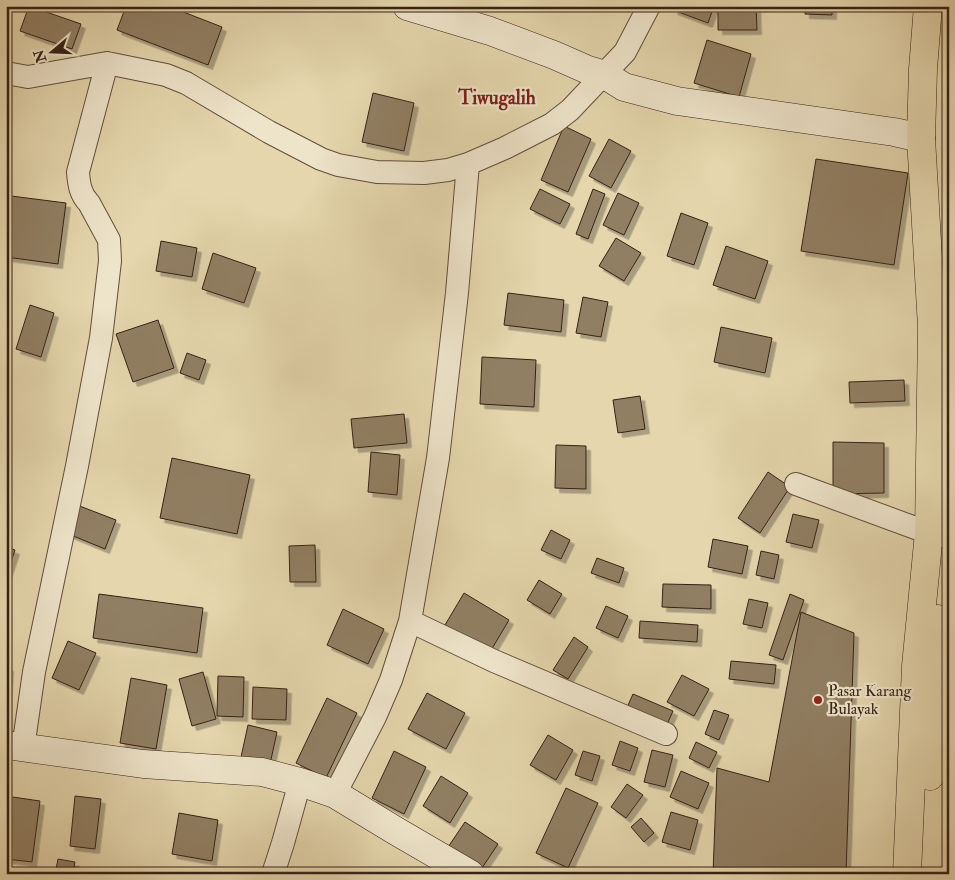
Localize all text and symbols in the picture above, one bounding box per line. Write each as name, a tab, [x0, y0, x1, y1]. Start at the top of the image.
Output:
north arrow	[28, 28, 78, 78]
text: N	[30, 47, 51, 66]
district label: Tiwugalih	[457, 86, 536, 111]
place label: Pasar Karang Bulayak	[828, 681, 912, 719]
marker: Pasar Karang Bulayak	[812, 694, 824, 706]

